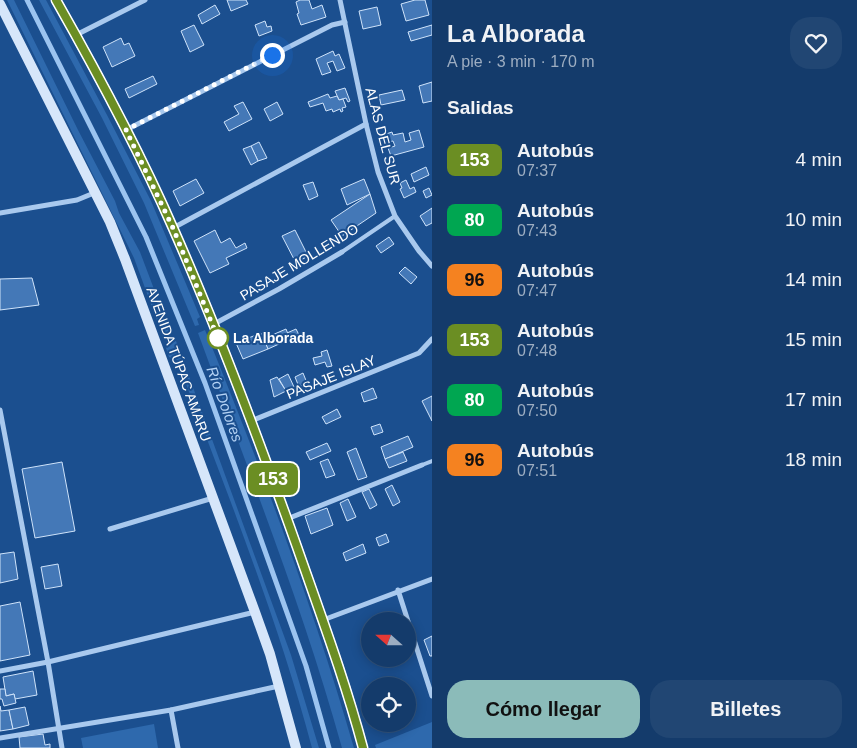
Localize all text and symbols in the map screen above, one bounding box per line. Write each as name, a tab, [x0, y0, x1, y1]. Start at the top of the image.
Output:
button: heart	[790, 17, 842, 69]
text: La Alborada	[447, 20, 585, 47]
your location	[260, 43, 285, 68]
text: A pie · 3 min · 170 m	[447, 53, 595, 70]
street label: ALAS DEL SUR	[362, 86, 404, 186]
text: Salidas	[447, 97, 514, 118]
text: Autobús	[517, 140, 594, 161]
text: 4 min	[796, 149, 842, 170]
text: 153	[459, 150, 490, 170]
text: 07:37	[517, 162, 557, 179]
text: Autobús	[517, 200, 594, 221]
text: 10 min	[785, 209, 842, 230]
text: 80	[464, 210, 485, 230]
street label: PASAJE MOLLENDO	[237, 220, 361, 304]
text: 07:43	[517, 222, 557, 239]
text: Autobús	[517, 260, 594, 281]
text: 14 min	[785, 269, 842, 290]
text: 96	[464, 270, 485, 290]
text: 07:47	[517, 282, 557, 299]
street label: AVENIDA TÚPAC AMARU	[144, 285, 214, 443]
text: Autobús	[517, 320, 594, 341]
marker: La Alborada	[207, 327, 229, 349]
text: 15 min	[785, 329, 842, 350]
place label: La Alborada	[233, 330, 314, 346]
text: 153	[459, 330, 490, 350]
text: 07:48	[517, 342, 557, 359]
street label: PASAJE ISLAY	[284, 352, 379, 402]
water label: Río Dolores	[203, 364, 247, 445]
text: Autobús	[517, 380, 594, 401]
text: 17 min	[785, 389, 842, 410]
text: 80	[464, 390, 485, 410]
text: 07:50	[517, 402, 557, 419]
text: Autobús	[517, 440, 594, 461]
text: 18 min	[785, 449, 842, 470]
text: 96	[464, 450, 485, 470]
text: 07:51	[517, 462, 557, 479]
line badge: 153	[244, 463, 302, 495]
text: 153	[258, 469, 288, 489]
north arrow	[361, 612, 416, 668]
map controls	[361, 612, 416, 732]
button: locate	[361, 677, 416, 732]
button: Cómo llegar	[447, 680, 640, 738]
button: Billetes	[650, 680, 842, 738]

